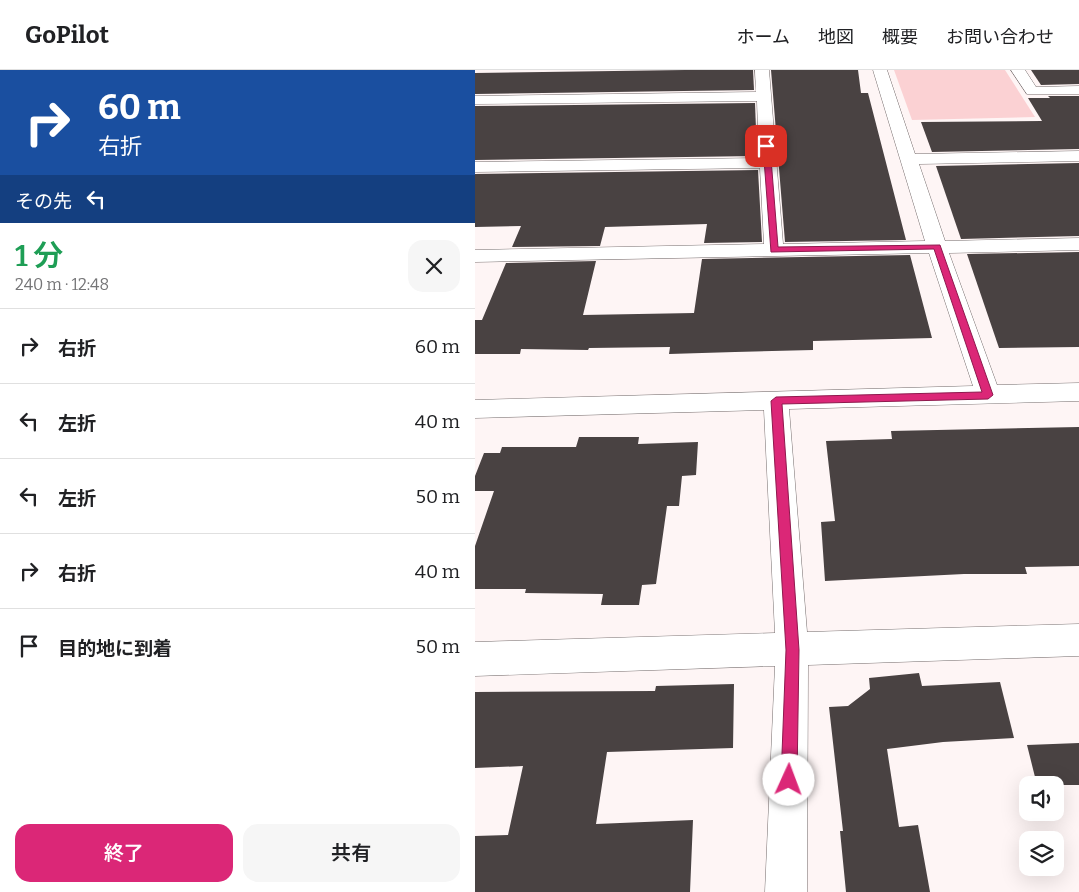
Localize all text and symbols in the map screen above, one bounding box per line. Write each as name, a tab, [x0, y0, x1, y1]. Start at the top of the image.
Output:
text: GoPilot	[25, 21, 109, 49]
text: ホーム	[737, 26, 790, 48]
text: 地図	[818, 26, 854, 48]
text: 概要	[882, 26, 918, 48]
text: お問い合わせ	[946, 26, 1054, 48]
text: 60 m	[98, 86, 181, 128]
icon: right	[15, 90, 80, 155]
pin	[745, 125, 787, 167]
icon: arrive	[752, 132, 780, 160]
text: 右折	[98, 133, 142, 160]
icon: left	[82, 185, 110, 213]
text: その先	[15, 190, 72, 213]
text: 1 分	[15, 238, 63, 274]
button: close	[408, 240, 460, 292]
text: 240 m · 12:48	[15, 275, 109, 294]
icon: right	[15, 332, 43, 360]
text: 60 m	[415, 335, 460, 358]
text: 右折	[58, 337, 96, 360]
icon: left	[15, 407, 43, 435]
text: 40 m	[415, 410, 460, 433]
text: 左折	[58, 412, 96, 435]
icon: left	[15, 482, 43, 510]
text: 50 m	[416, 485, 460, 508]
text: 左折	[58, 487, 96, 510]
icon: right	[15, 557, 43, 585]
text: 40 m	[415, 560, 460, 583]
text: 右折	[58, 562, 96, 585]
icon: arrive	[15, 632, 43, 660]
text: 50 m	[416, 635, 460, 658]
text: 目的地に到着	[58, 637, 172, 660]
position arrow	[762, 753, 814, 805]
map controls	[1019, 776, 1064, 876]
button: sound	[1019, 776, 1064, 821]
button: 終了	[15, 824, 233, 882]
button: 共有	[243, 824, 460, 882]
button: layers	[1019, 831, 1064, 876]

